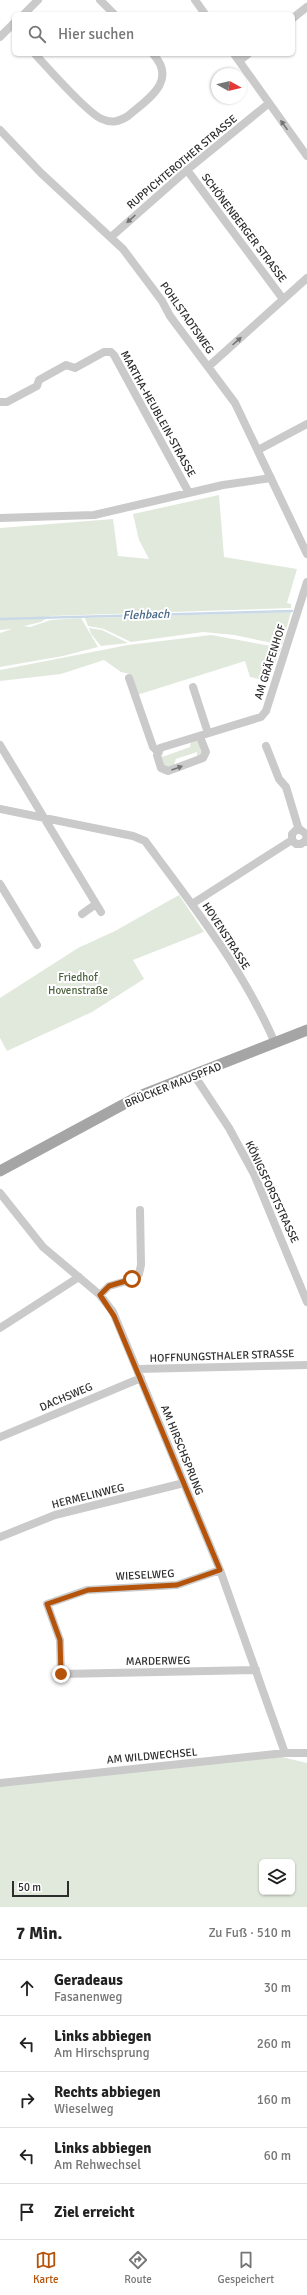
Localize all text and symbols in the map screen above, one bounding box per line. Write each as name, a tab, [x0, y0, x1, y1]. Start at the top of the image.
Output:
search box	[12, 12, 295, 56]
icon: search	[26, 23, 48, 45]
text: Hier suchen	[58, 25, 134, 43]
north arrow	[211, 68, 247, 104]
street label: RUPPICHTEROTHER STRASSE	[124, 112, 240, 212]
one-way arrow	[280, 120, 288, 130]
street label: SCHÖNENBERGER STRASSE	[199, 170, 290, 285]
one-way arrow	[127, 214, 136, 223]
street label: POHLSTADTSWEG	[157, 280, 217, 356]
one-way arrow	[232, 336, 242, 346]
street label: MARTHA-HEUBLEIN-STRASSE	[118, 348, 198, 480]
water label: Flehbach	[122, 607, 170, 623]
street label: AM GRÄFENHOF	[251, 622, 288, 701]
one-way arrow	[171, 765, 183, 771]
street label: HOVENSTRASSE	[199, 900, 253, 972]
park label: Friedhof Hovenstraße	[48, 971, 108, 997]
street label: BRÜCKER MAUSPFAD	[123, 1059, 223, 1110]
street label: KÖNIGSFORSTSTRASSE	[243, 1138, 302, 1245]
route start	[123, 1270, 141, 1288]
street label: HOFFNUNGSTHALER STRASSE	[149, 1347, 295, 1365]
street label: DACHSWEG	[38, 1380, 94, 1414]
street label: AM HIRSCHSPRUNG	[158, 1403, 206, 1497]
street label: HERMELINWEG	[50, 1481, 126, 1511]
street label: WIESELWEG	[115, 1567, 175, 1583]
street label: MARDERWEG	[126, 1654, 190, 1668]
route end	[52, 1665, 70, 1683]
street label: AM WILDWECHSEL	[106, 1746, 198, 1766]
map controls	[259, 1859, 295, 1895]
button: layers	[259, 1859, 295, 1895]
scale bar	[12, 1879, 69, 1898]
text: 50 m	[18, 1881, 41, 1894]
text: 7 Min.	[16, 1923, 62, 1944]
text: Zu Fuß · 510 m	[208, 1925, 291, 1941]
text: Geradeaus	[54, 1971, 123, 1989]
icon: ahead	[16, 1977, 38, 1999]
text: 30 m	[264, 1980, 291, 1996]
text: Fasanenweg	[54, 1989, 122, 2005]
text: Links abbiegen	[54, 2027, 151, 2045]
icon: left	[16, 2033, 38, 2055]
text: 260 m	[257, 2036, 291, 2052]
text: Am Hirschsprung	[54, 2045, 150, 2061]
text: Rechts abbiegen	[54, 2083, 161, 2101]
icon: right	[16, 2089, 38, 2111]
text: 160 m	[257, 2092, 291, 2108]
text: Wieselweg	[54, 2101, 114, 2117]
text: Links abbiegen	[54, 2139, 151, 2157]
icon: left	[16, 2145, 38, 2167]
text: 60 m	[264, 2148, 291, 2164]
text: Am Rehwechsel	[54, 2157, 141, 2173]
icon: arrive	[16, 2201, 38, 2223]
text: Ziel erreicht	[54, 2203, 135, 2221]
tab: Karte	[33, 2249, 59, 2286]
tab: Route	[124, 2249, 152, 2286]
tab: Gespeichert	[218, 2249, 274, 2286]

